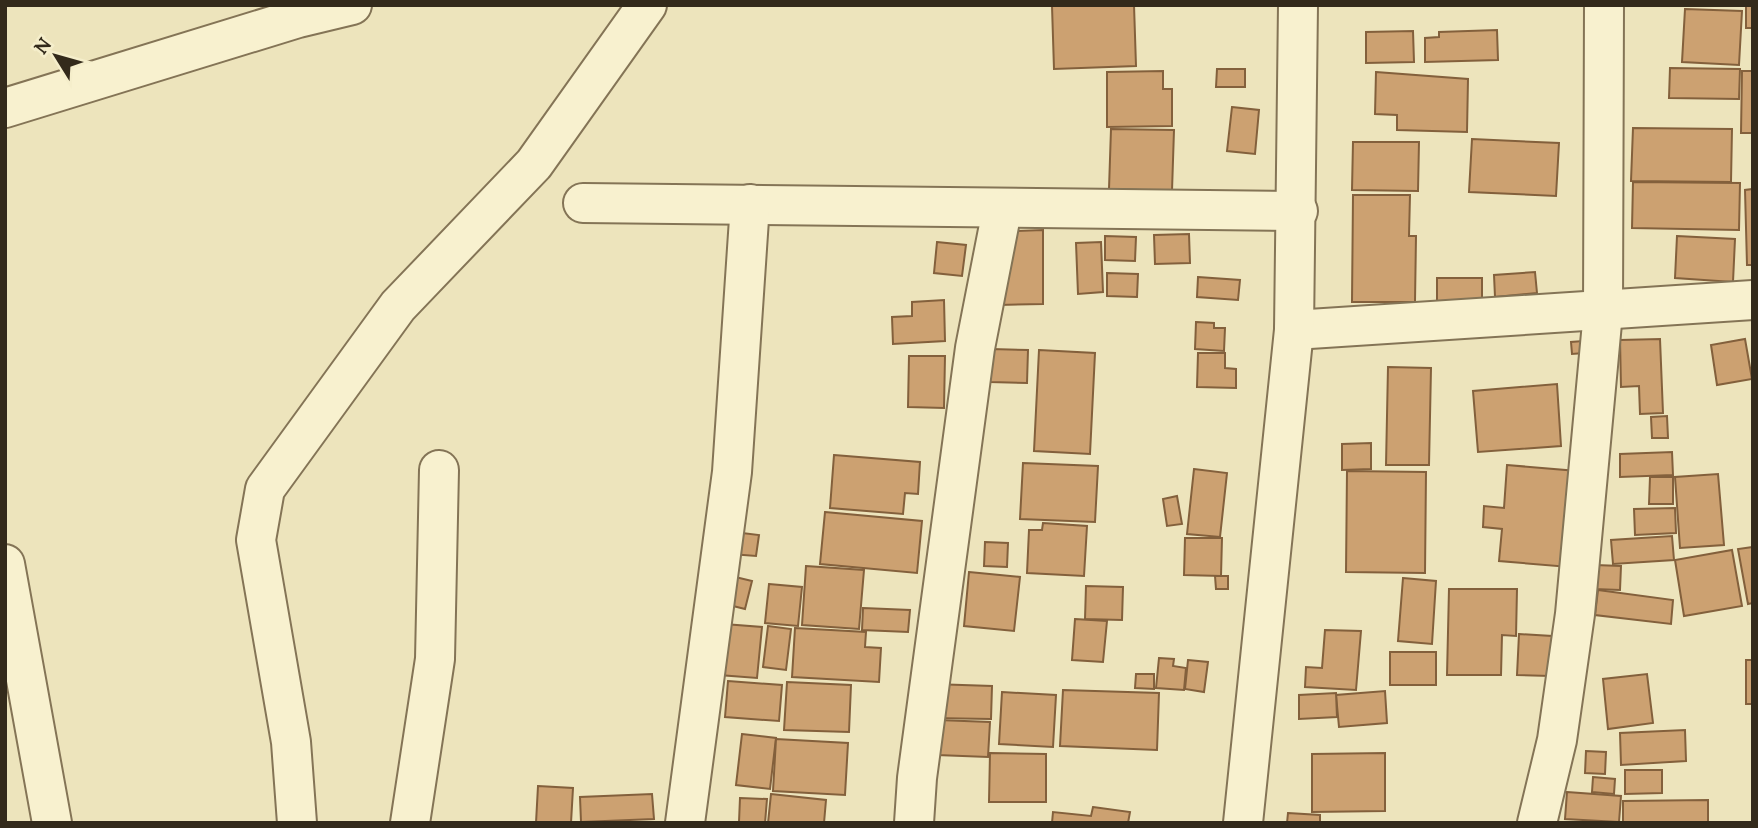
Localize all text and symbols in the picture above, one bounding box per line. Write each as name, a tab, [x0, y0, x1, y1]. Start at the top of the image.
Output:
north arrow	[21, 21, 91, 91]
text: N	[28, 32, 57, 59]

